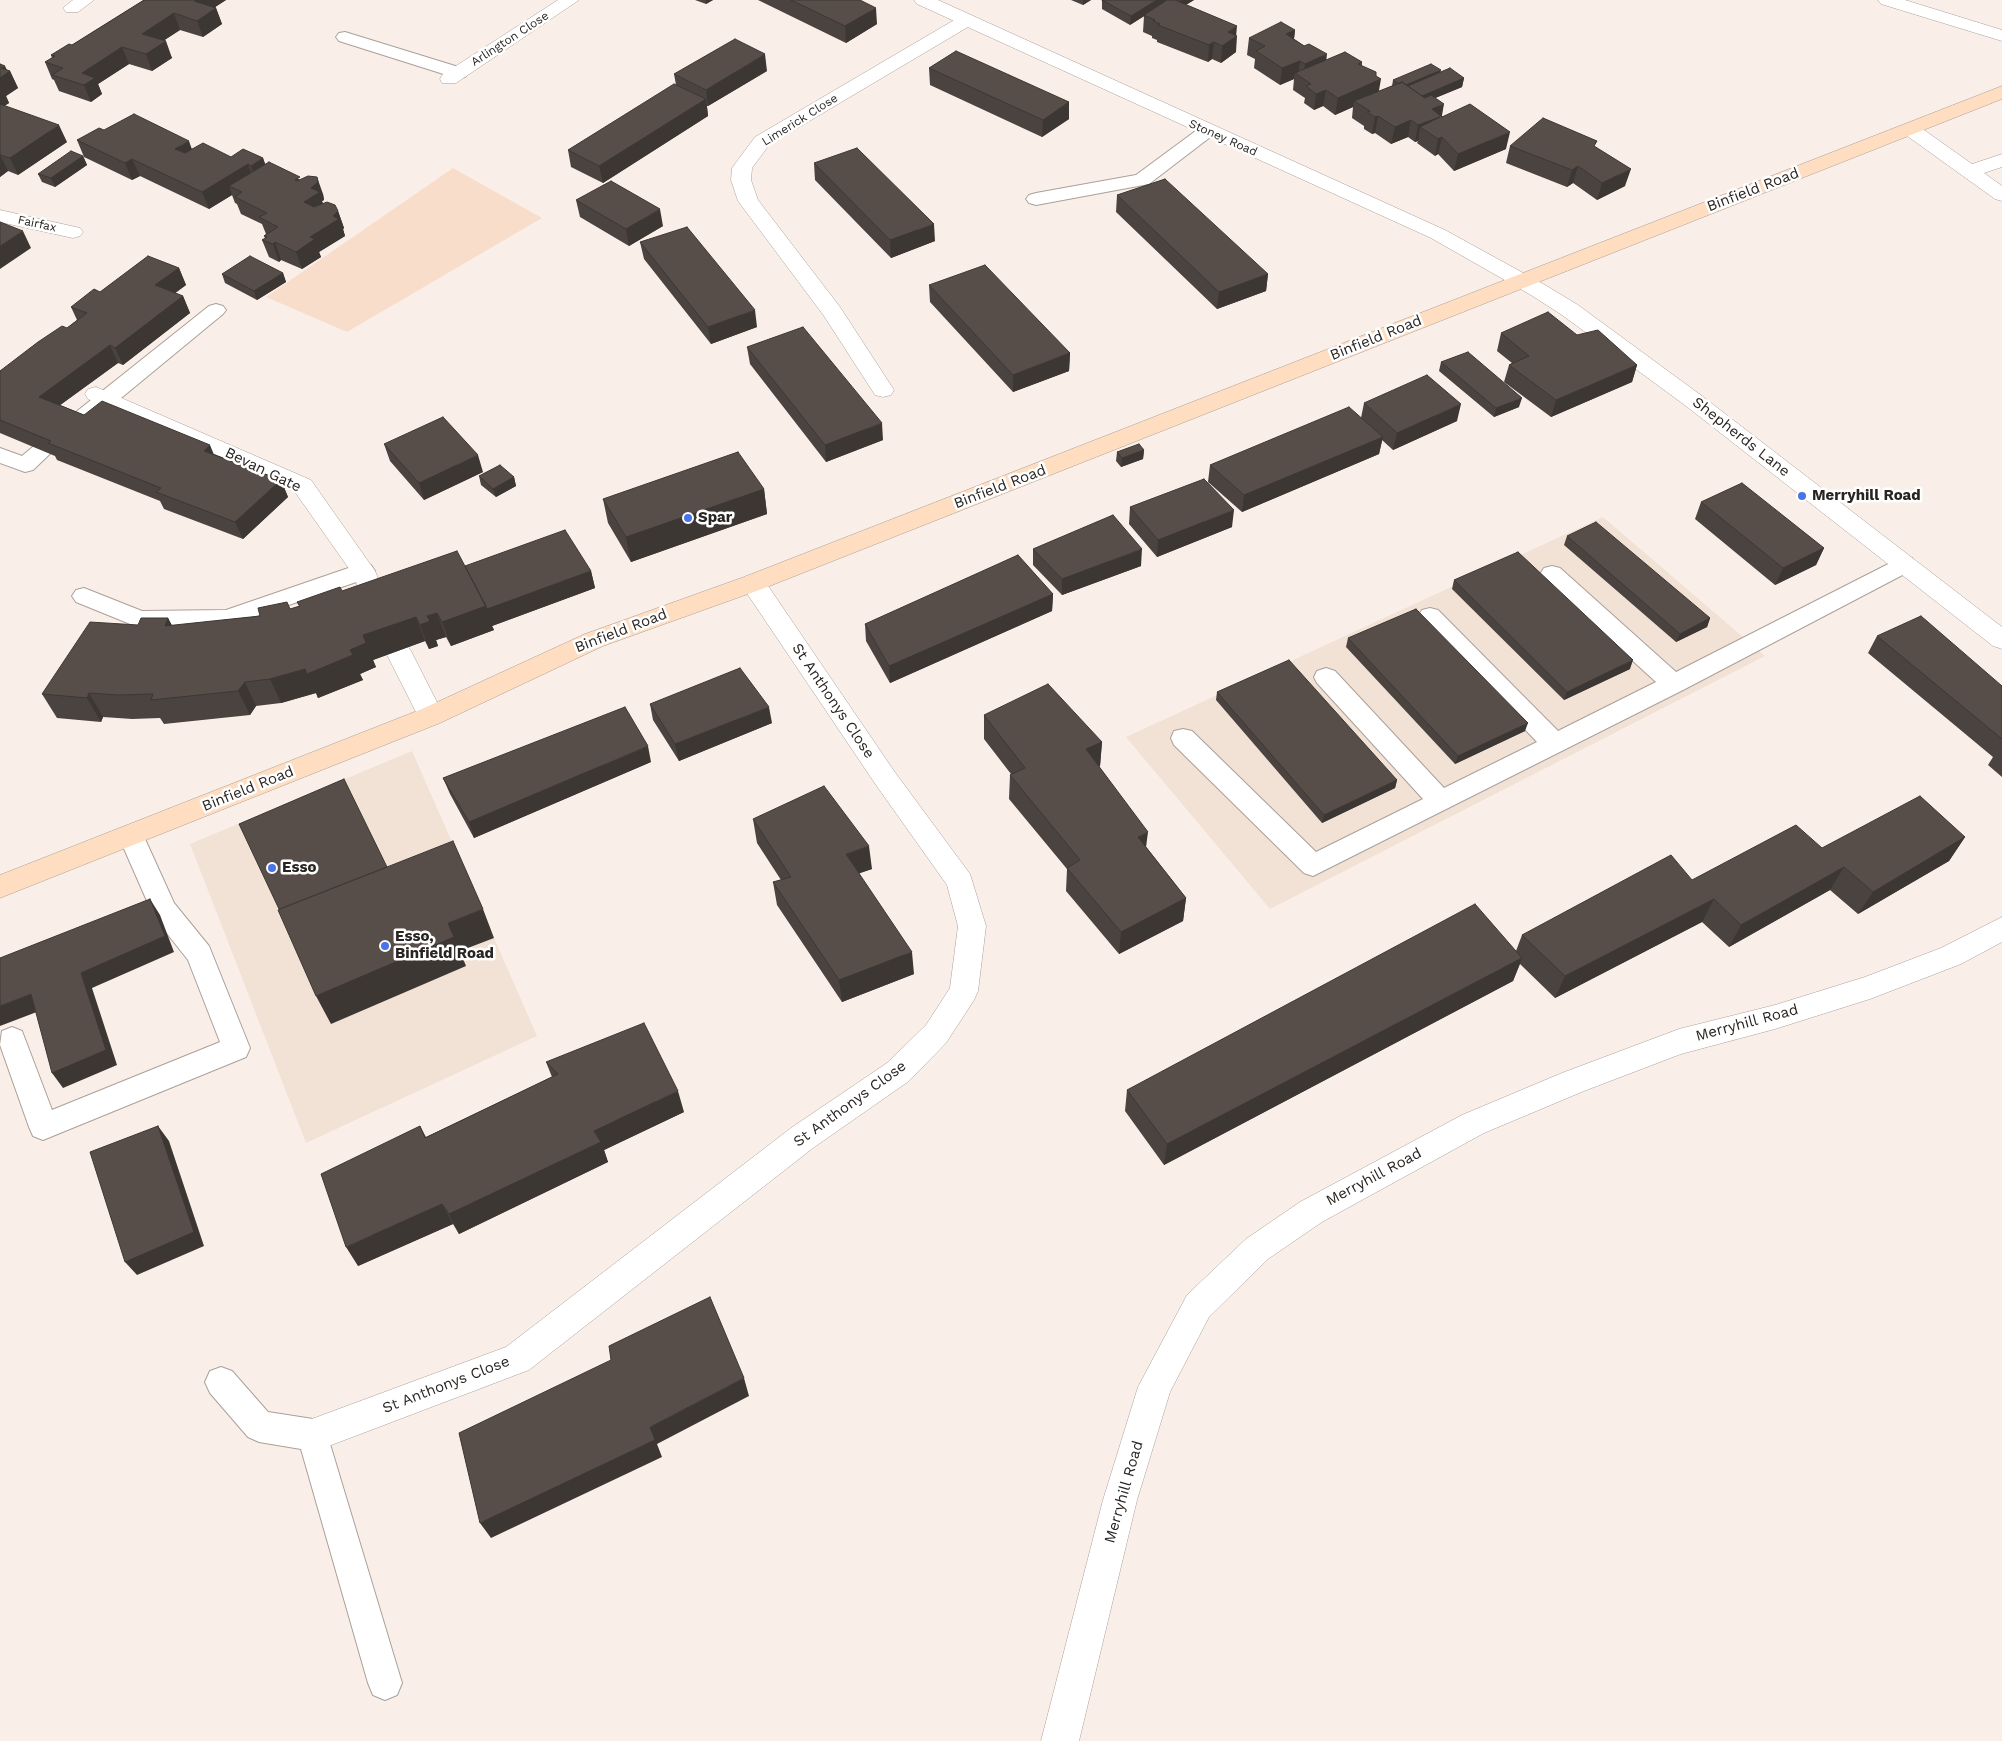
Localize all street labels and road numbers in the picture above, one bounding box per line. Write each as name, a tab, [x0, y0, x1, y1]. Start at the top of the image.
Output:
street label: Arlington Close	[469, 9, 551, 69]
street label: Limerick Close	[759, 91, 841, 149]
street label: Stoney Road	[1186, 116, 1260, 160]
street label: Binfield Road	[1704, 164, 1802, 216]
street label: Fairfax	[16, 213, 58, 235]
street label: Binfield Road	[1328, 311, 1424, 365]
street label: Shepherds Lane	[1689, 393, 1793, 481]
street label: Bevan Gate	[222, 444, 304, 496]
street label: Binfield Road	[951, 461, 1049, 513]
street label: Binfield Road	[572, 605, 670, 657]
street label: St Anthonys Close	[788, 640, 878, 762]
street label: Binfield Road	[200, 762, 296, 816]
street label: Merryhill Road	[1694, 1001, 1800, 1045]
street label: St Anthonys Close	[790, 1057, 910, 1151]
street label: Merryhill Road	[1323, 1144, 1425, 1210]
street label: St Anthonys Close	[380, 1352, 512, 1418]
street label: Merryhill Road	[1101, 1439, 1147, 1545]

